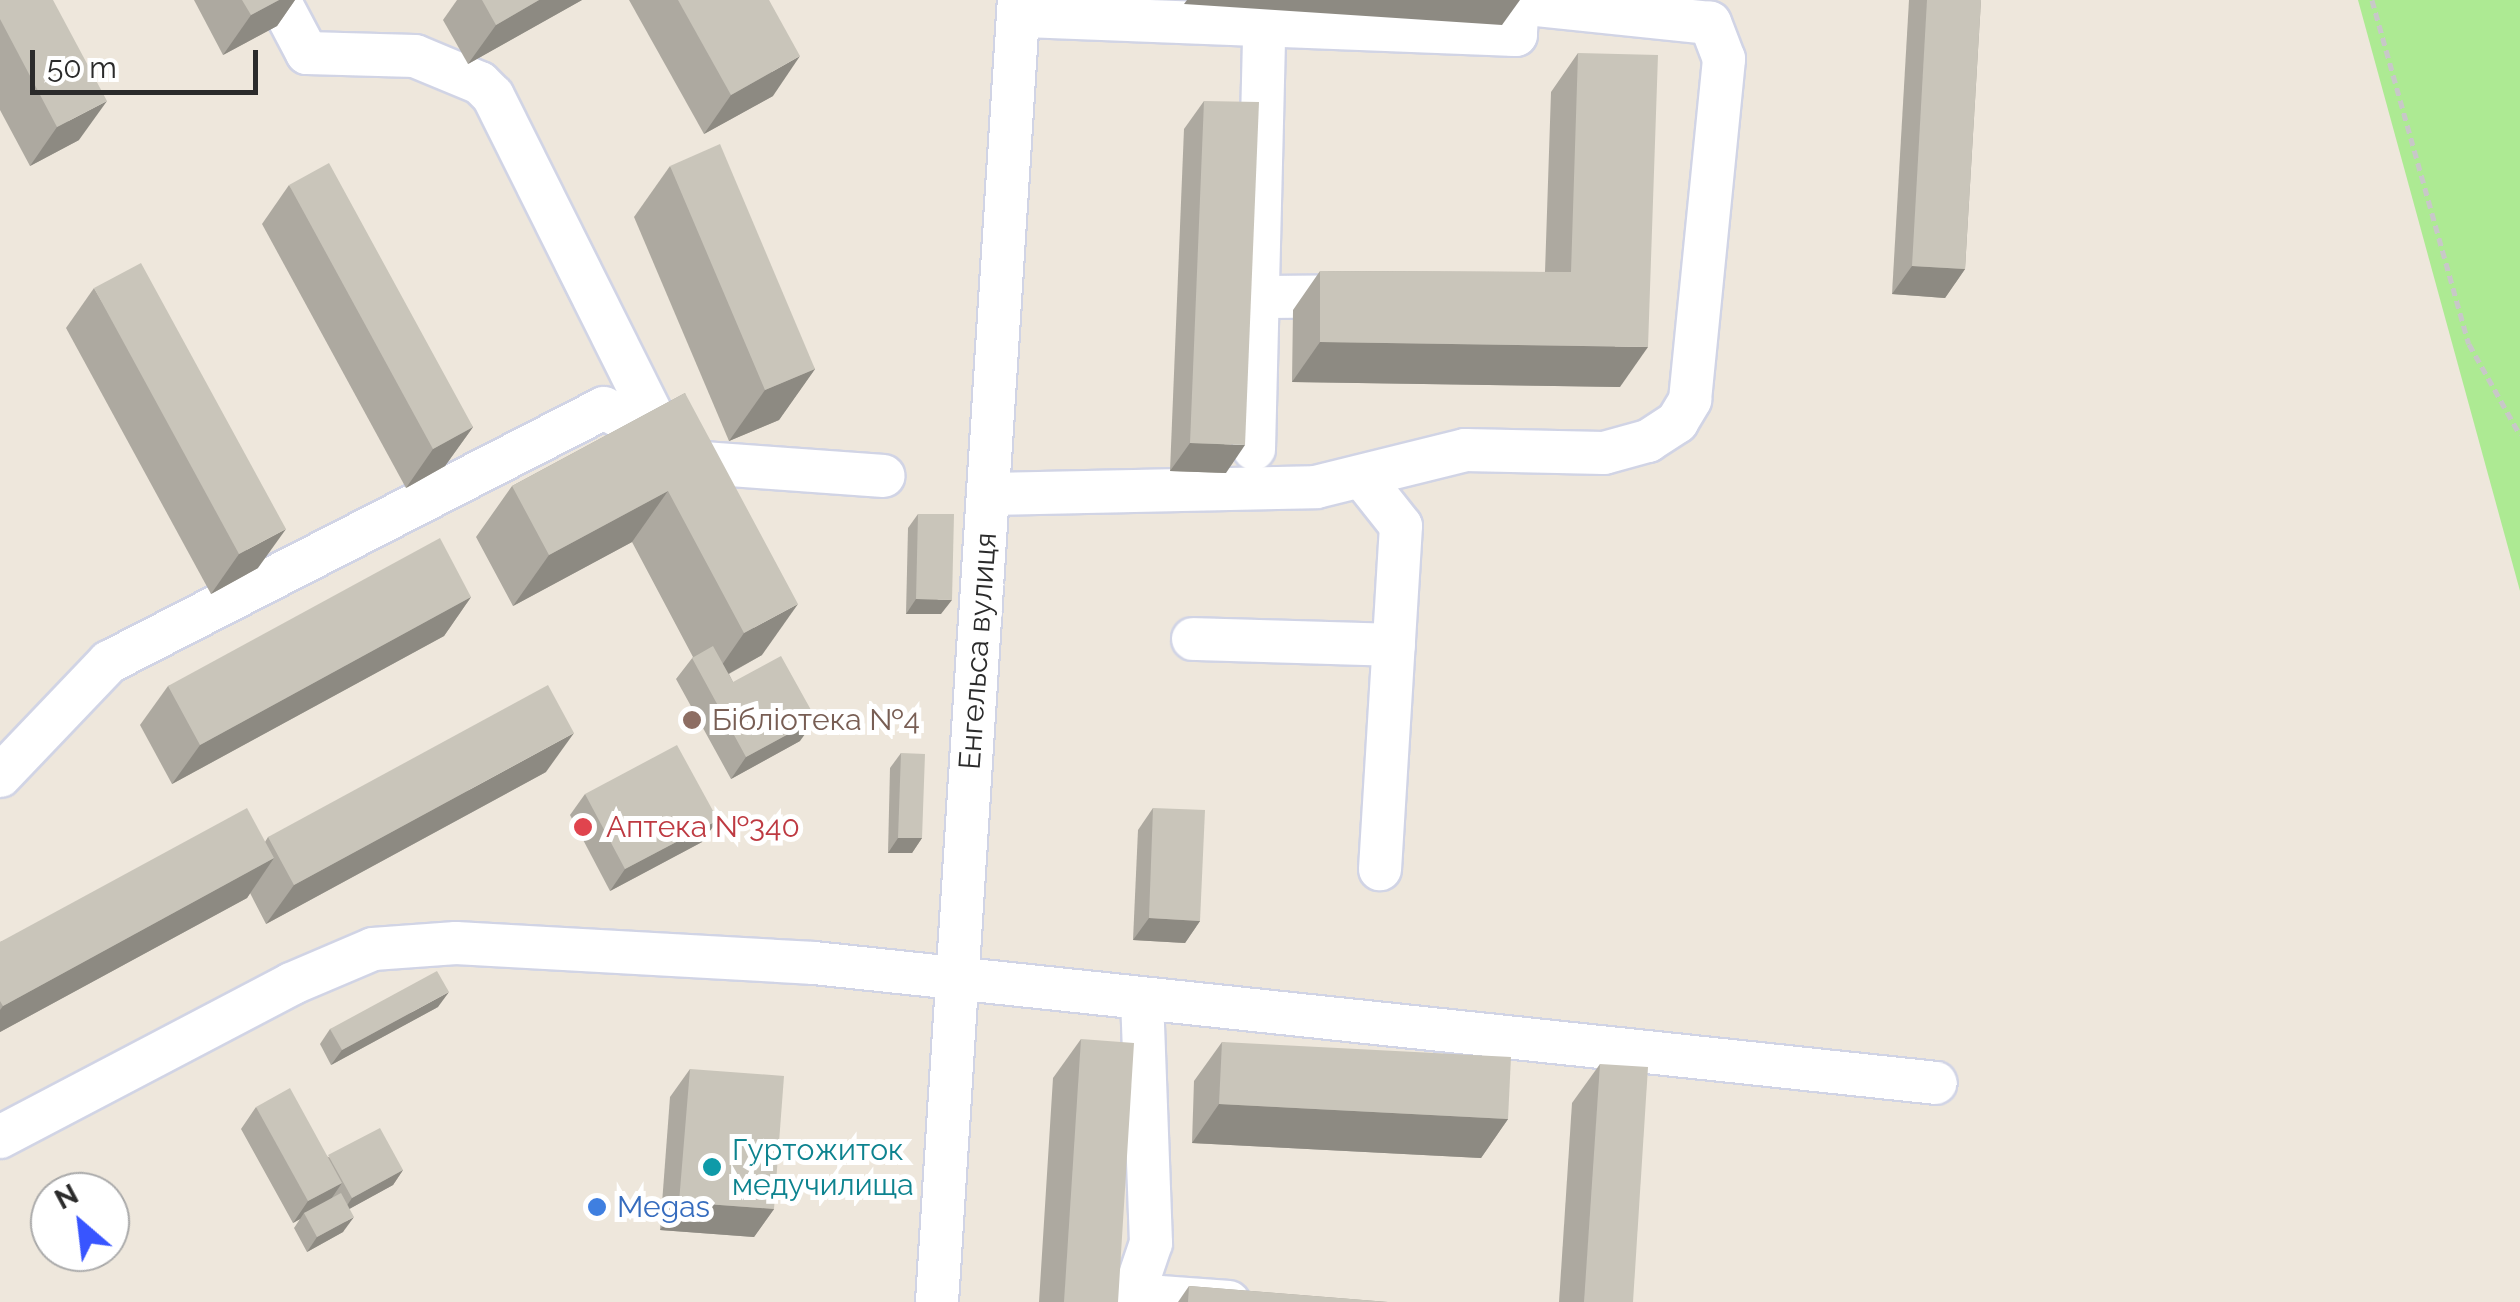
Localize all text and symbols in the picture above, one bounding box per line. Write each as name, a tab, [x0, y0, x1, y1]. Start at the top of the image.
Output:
scale bar	[35, 30, 262, 92]
text: 50 m	[47, 50, 117, 85]
street label: Енгельса вулиця	[952, 531, 1004, 771]
place label: Бібліотека №4	[712, 702, 920, 738]
marker: Бібліотека №4	[681, 709, 703, 731]
place label: Аптека №340	[606, 809, 800, 845]
marker: Аптека №340	[570, 814, 596, 840]
place label: Гуртожиток медучилища	[732, 1132, 914, 1202]
marker: Гуртожиток медучилища	[701, 1156, 723, 1178]
north arrow	[30, 1172, 130, 1272]
text: N	[49, 1177, 84, 1216]
place label: Megas	[617, 1189, 710, 1225]
marker: Megas	[586, 1196, 608, 1218]

